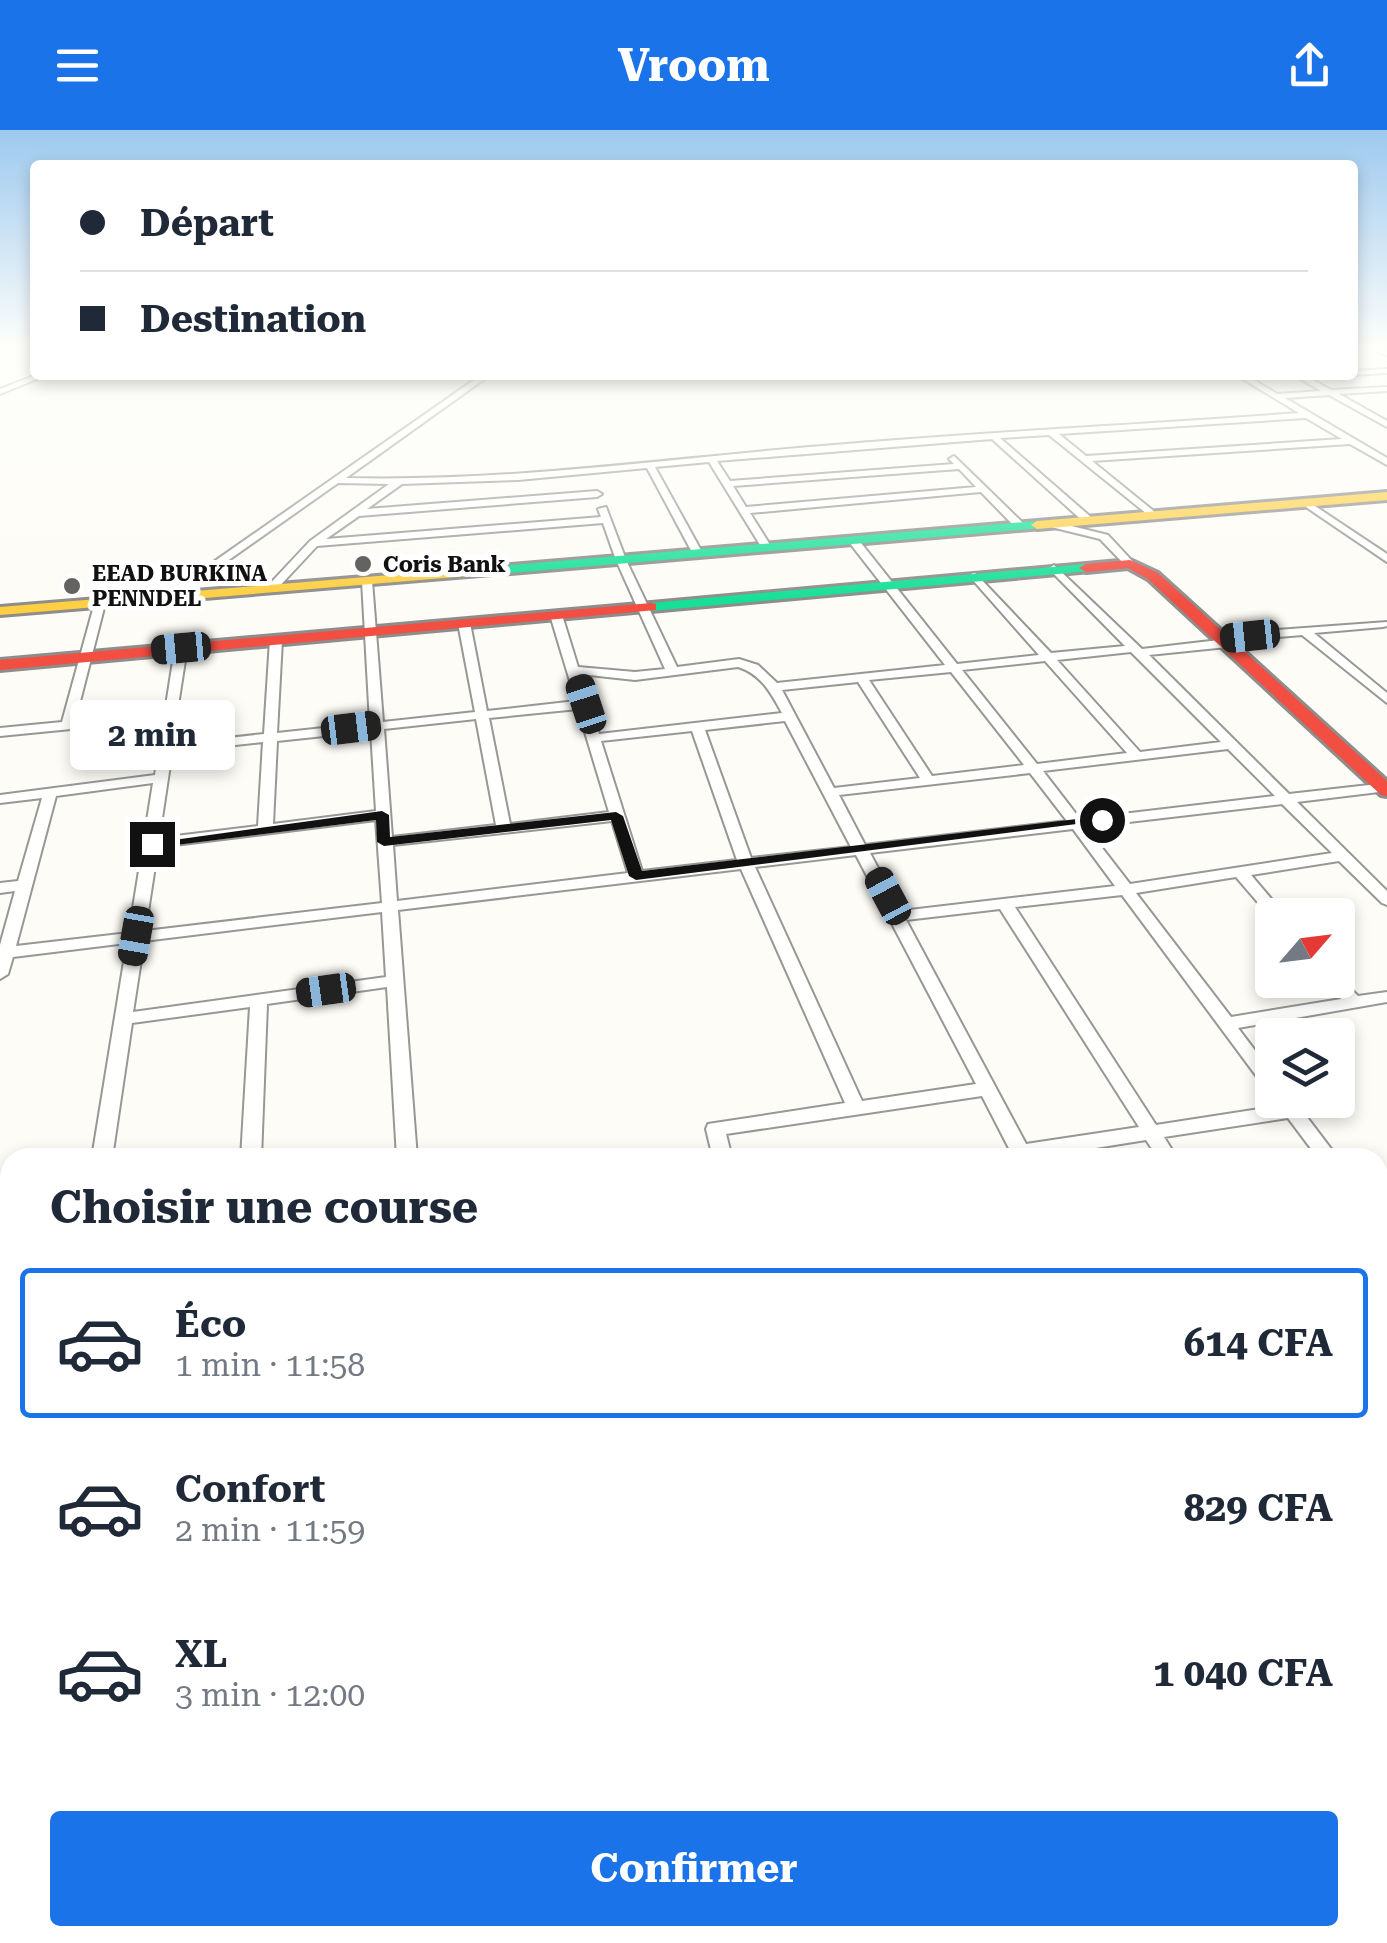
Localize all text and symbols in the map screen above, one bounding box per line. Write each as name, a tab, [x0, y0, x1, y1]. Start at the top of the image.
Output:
icon: menu	[50, 38, 105, 93]
icon: share	[1282, 38, 1337, 93]
text: Vroom	[617, 39, 770, 92]
text: Départ	[140, 201, 274, 245]
text: Destination	[140, 297, 366, 341]
place label: Coris Bank	[383, 552, 506, 577]
marker: Coris Bank	[352, 553, 374, 575]
place label: EEAD BURKINA PENNDEL	[92, 561, 267, 611]
marker: EEAD BURKINA PENNDEL	[61, 575, 83, 597]
car	[1219, 618, 1281, 654]
car	[150, 630, 212, 666]
car	[562, 671, 610, 737]
callout: 2 min	[70, 699, 234, 769]
car	[319, 709, 383, 747]
text: 2 min	[108, 716, 197, 754]
route start	[1080, 798, 1125, 843]
route end	[130, 822, 175, 867]
car	[861, 862, 915, 930]
north arrow	[1255, 898, 1355, 998]
map controls	[1255, 898, 1355, 1118]
car	[116, 904, 156, 968]
car	[294, 971, 358, 1009]
button: layers	[1255, 1018, 1355, 1118]
text: Choisir une course	[50, 1181, 478, 1234]
icon: car	[55, 1298, 145, 1388]
text: Éco	[175, 1302, 246, 1346]
text: 614 CFA	[1184, 1321, 1333, 1365]
text: 1 min · 11:58	[175, 1346, 365, 1384]
icon: car	[55, 1463, 145, 1553]
text: Confort	[175, 1467, 325, 1511]
text: 829 CFA	[1184, 1486, 1333, 1530]
text: 2 min · 11:59	[175, 1511, 365, 1549]
icon: car	[55, 1628, 145, 1718]
text: XL	[175, 1632, 227, 1676]
text: 1 040 CFA	[1153, 1651, 1333, 1695]
text: 3 min · 12:00	[175, 1676, 365, 1714]
button: Confirmer	[50, 1811, 1338, 1926]

